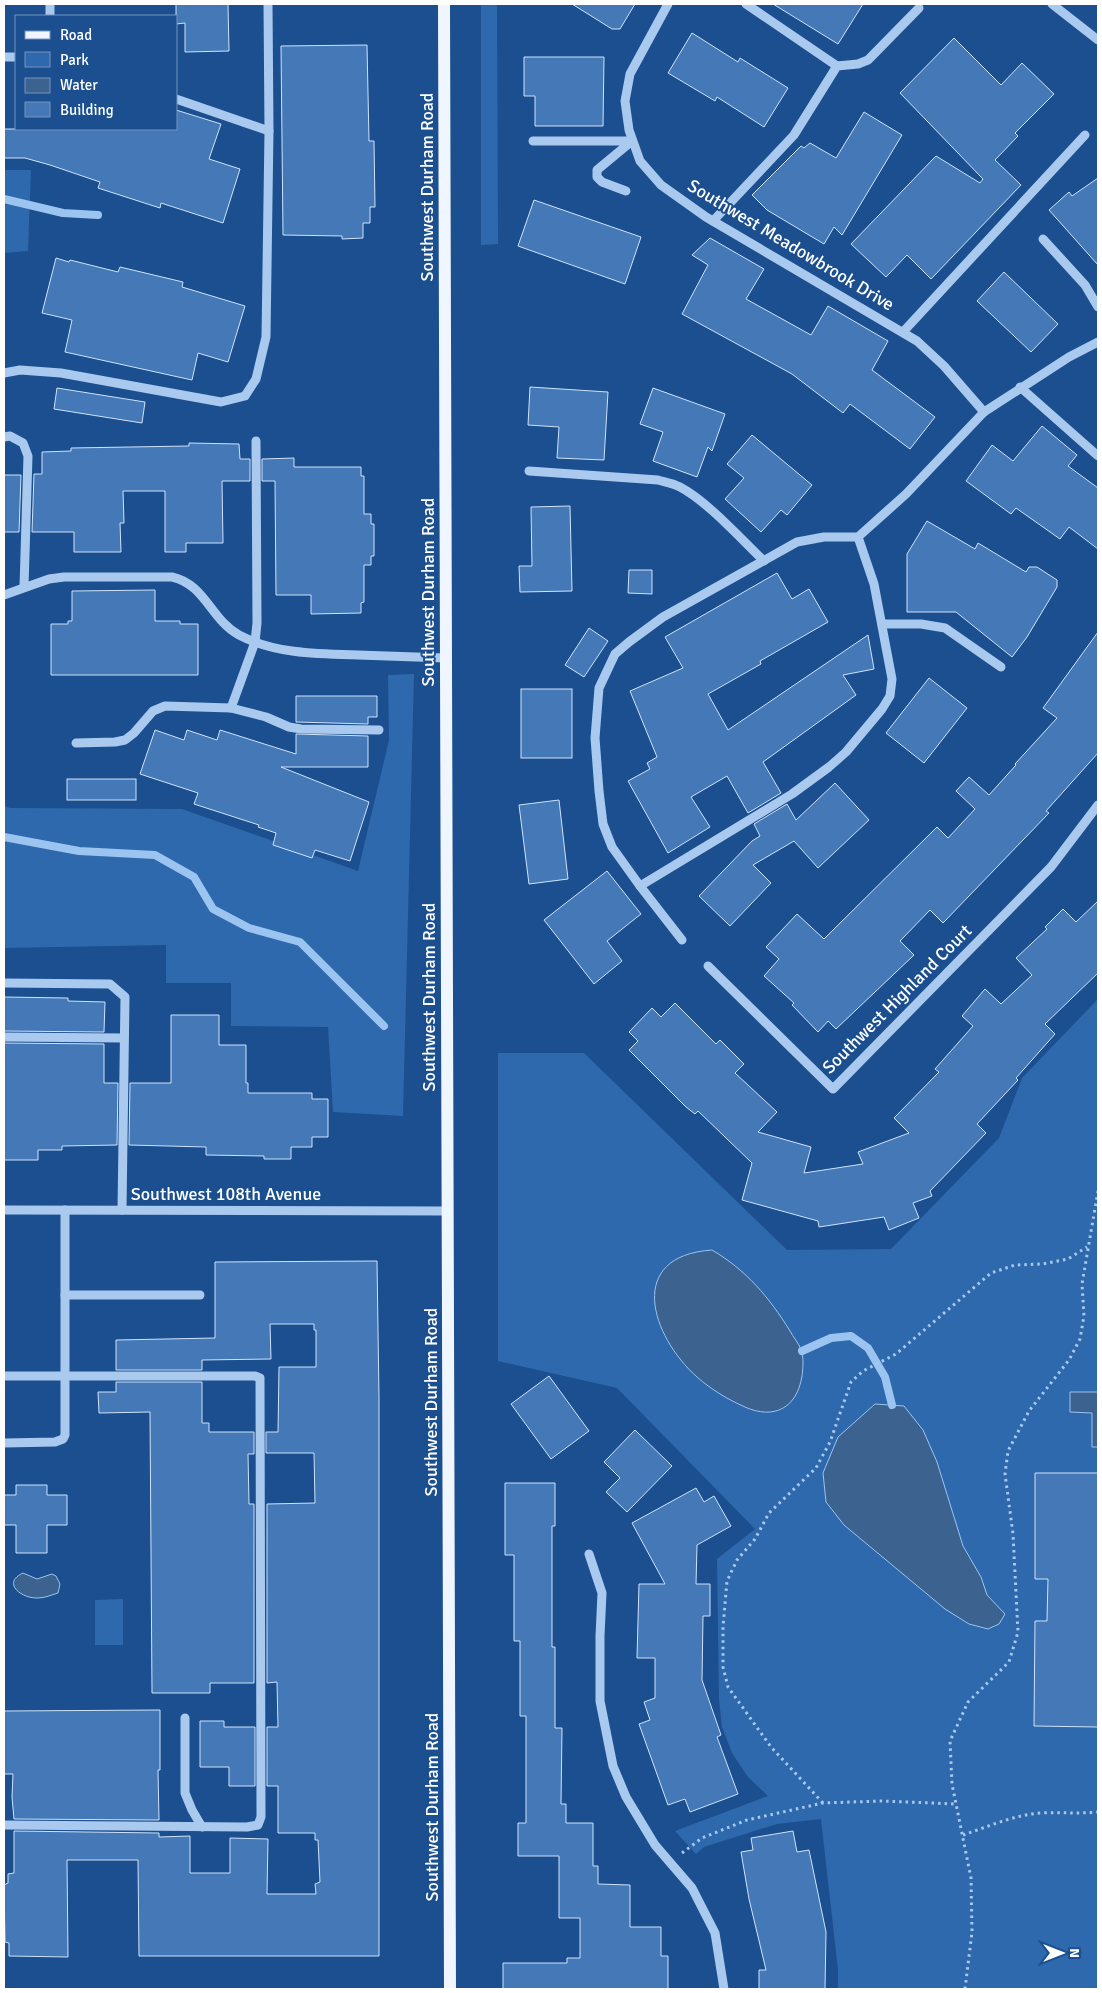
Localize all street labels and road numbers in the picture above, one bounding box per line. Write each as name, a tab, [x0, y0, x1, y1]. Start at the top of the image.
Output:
street label: Southwest Durham Road	[416, 93, 438, 281]
street label: Southwest Meadowbrook Drive	[684, 175, 898, 315]
street label: Southwest Durham Road	[417, 498, 439, 686]
street label: Southwest Durham Road	[418, 903, 440, 1091]
street label: Southwest Highland Court	[818, 920, 976, 1078]
street label: Southwest 108th Avenue	[131, 1183, 321, 1205]
street label: Southwest Durham Road	[420, 1308, 442, 1496]
street label: Southwest Durham Road	[421, 1713, 443, 1901]

